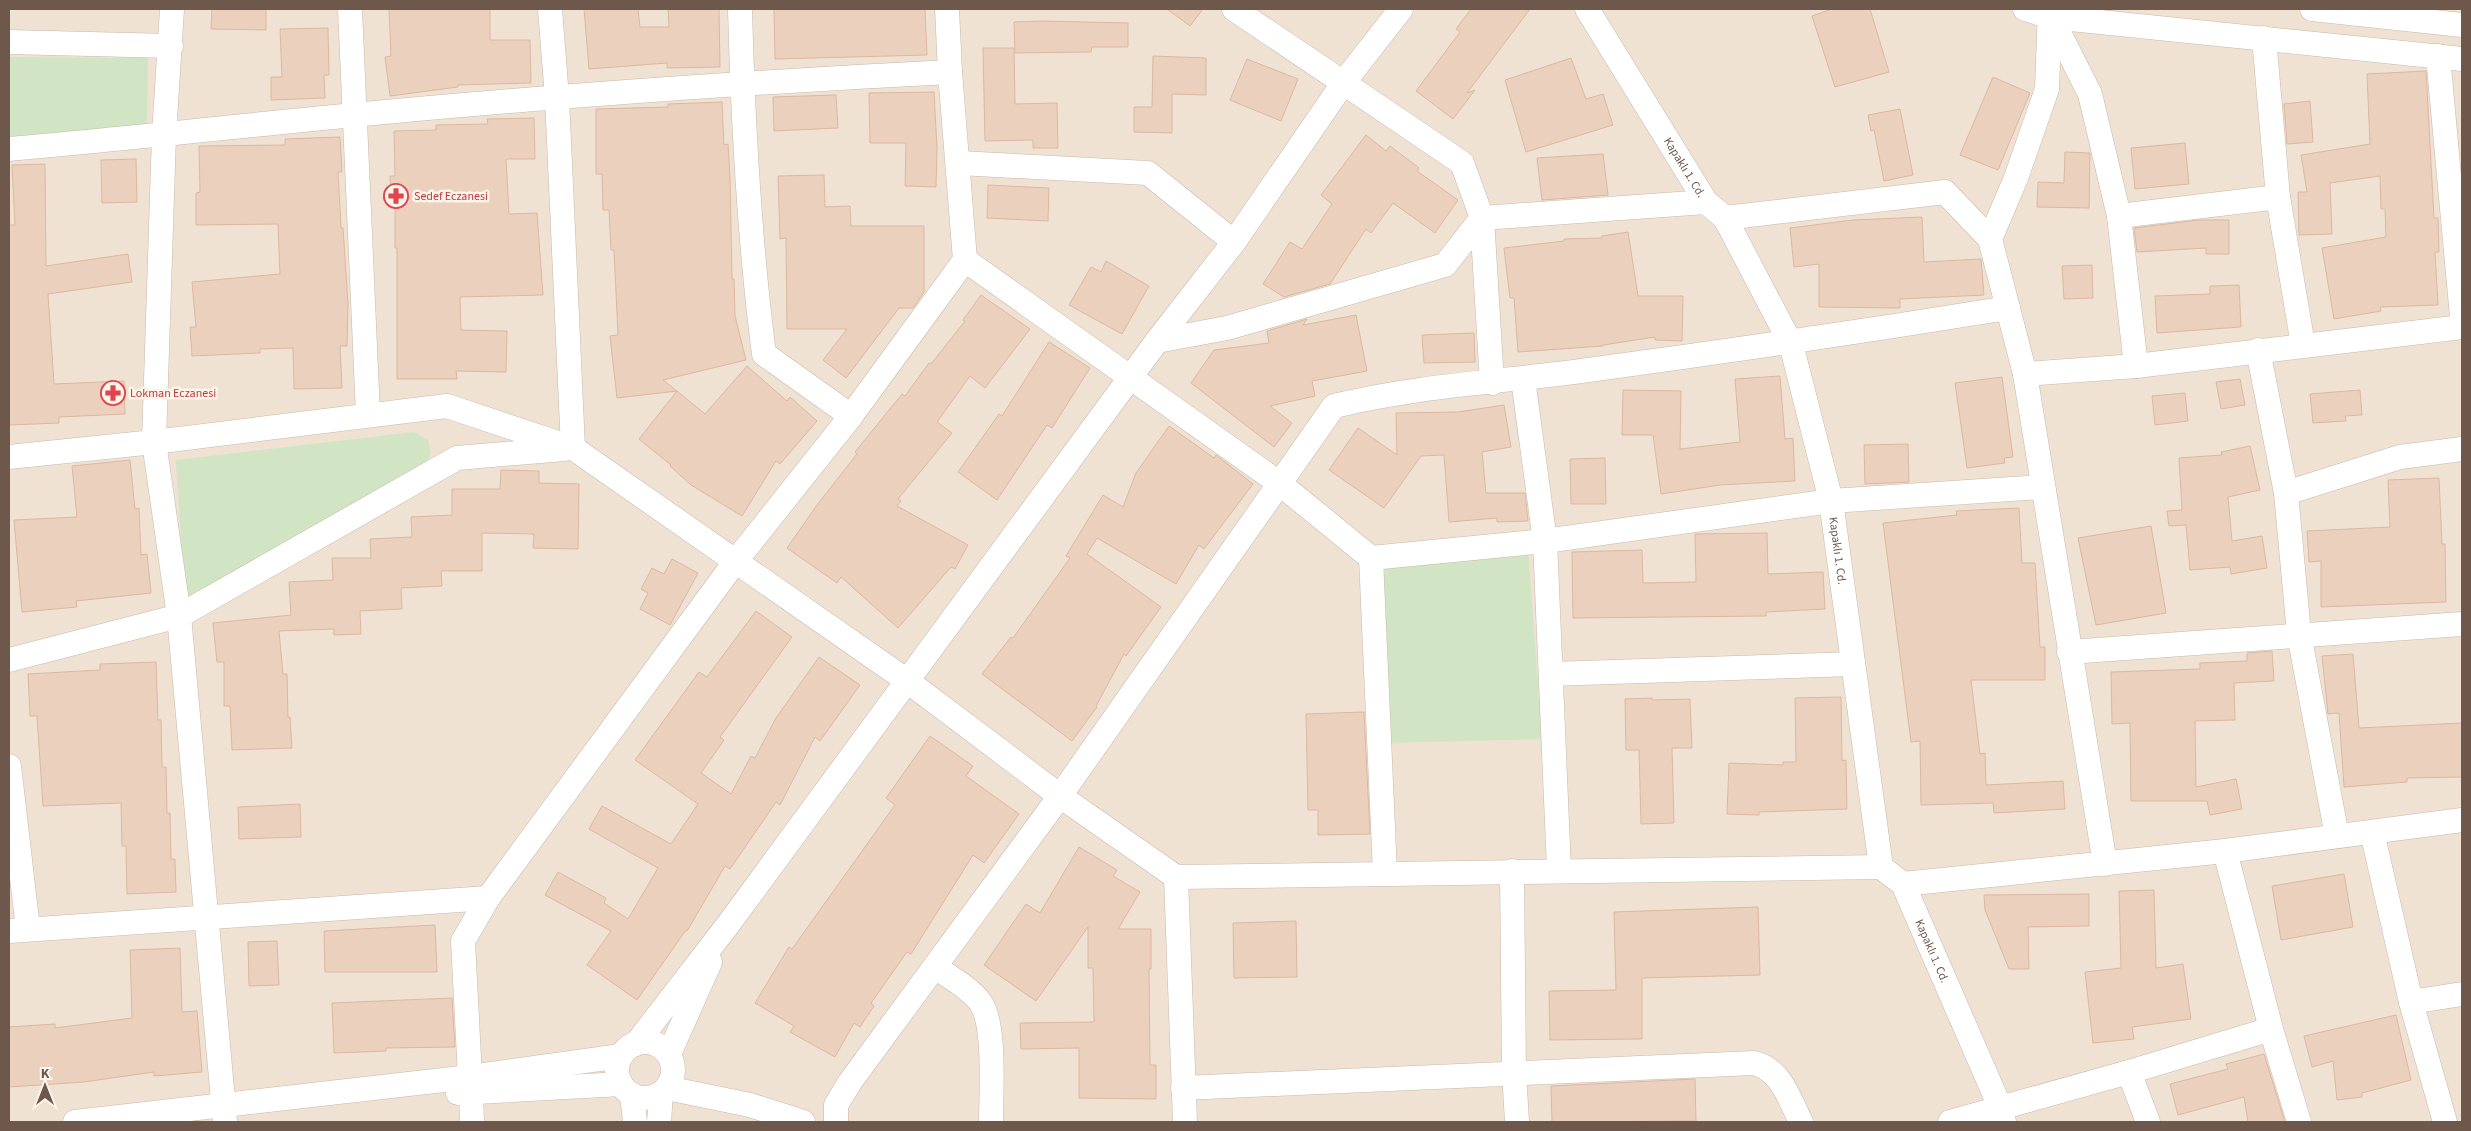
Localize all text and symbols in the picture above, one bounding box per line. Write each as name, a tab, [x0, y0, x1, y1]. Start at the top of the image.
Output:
street label: Kapaklı 1. Cd.	[1660, 134, 1710, 201]
pharmacy icon: Sedef Eczanesi	[383, 183, 409, 209]
place label: Sedef Eczanesi	[414, 188, 488, 205]
pharmacy icon: Lokman Eczanesi	[100, 380, 126, 406]
place label: Lokman Eczanesi	[130, 385, 216, 402]
street label: Kapaklı 1. Cd.	[1825, 516, 1851, 585]
street label: Kapaklı 1. Cd.	[1911, 916, 1953, 985]
north arrow	[20, 1061, 70, 1111]
text: K	[41, 1064, 50, 1084]

